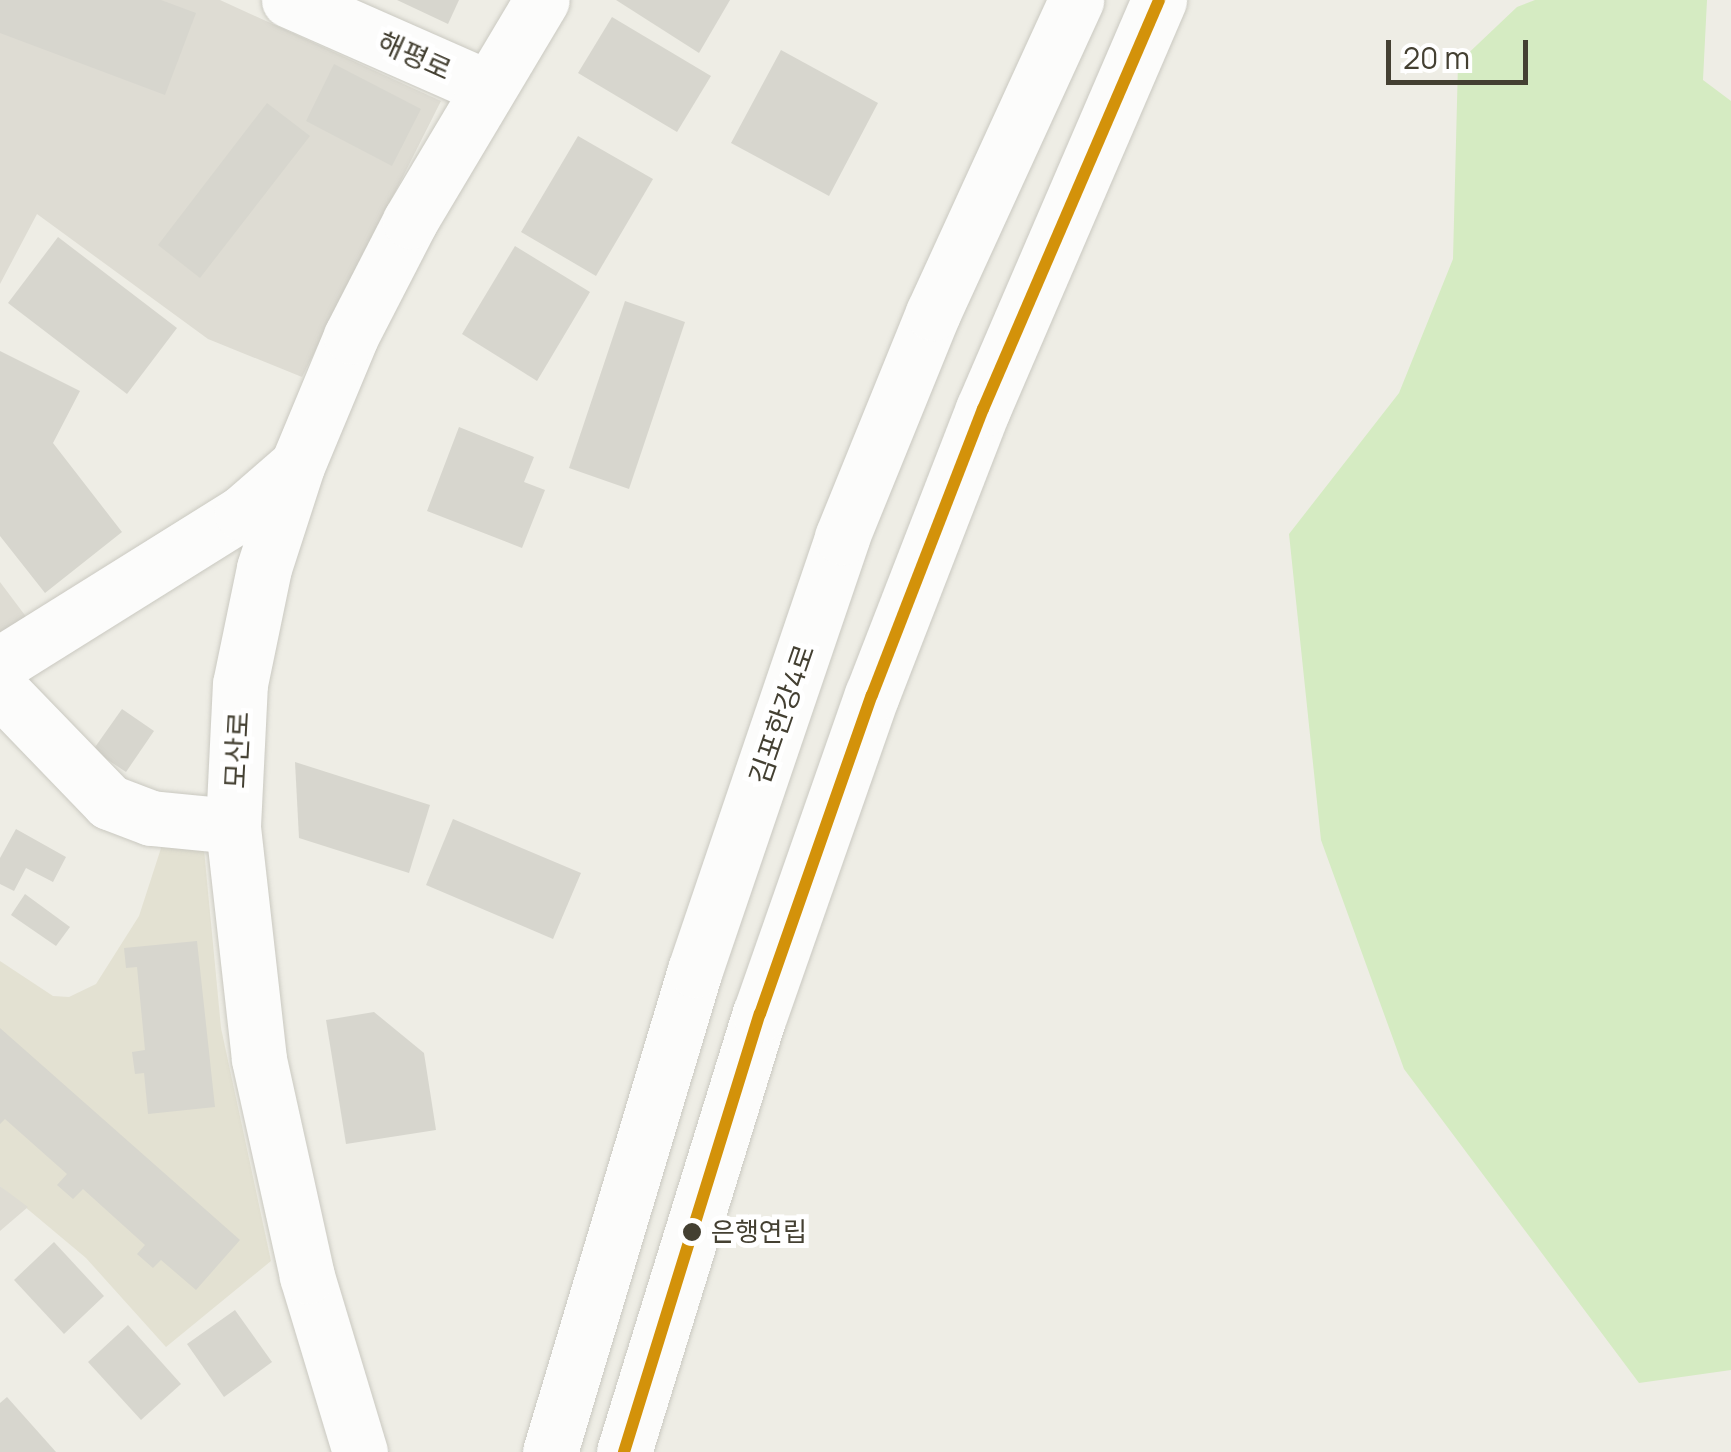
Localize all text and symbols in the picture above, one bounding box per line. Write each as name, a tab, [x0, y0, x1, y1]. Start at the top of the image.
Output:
scale bar	[1391, 20, 1534, 82]
street label: 해평로	[373, 24, 457, 86]
text: 20 m	[1403, 37, 1470, 78]
street label: 김포한강4로	[741, 640, 821, 788]
street label: 모산로	[217, 711, 255, 789]
place label: 은행연립	[711, 1216, 807, 1248]
marker: 은행연립	[682, 1222, 702, 1242]

